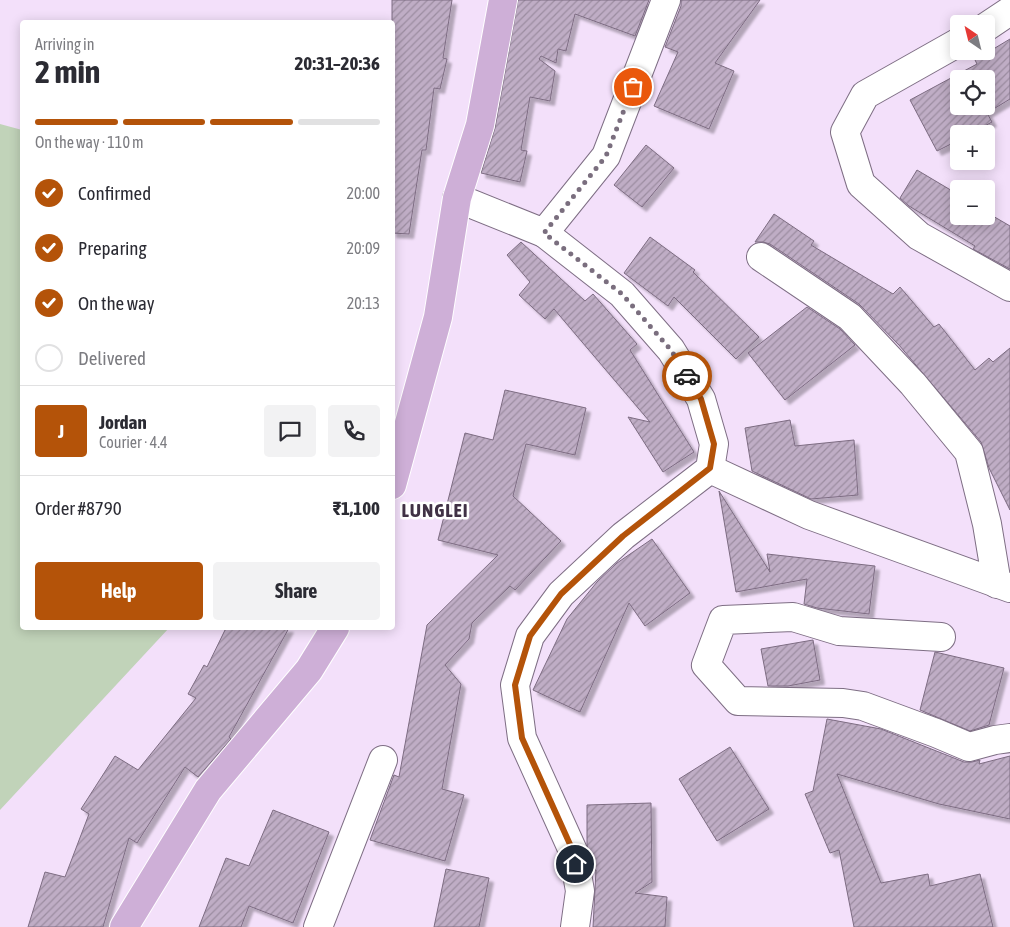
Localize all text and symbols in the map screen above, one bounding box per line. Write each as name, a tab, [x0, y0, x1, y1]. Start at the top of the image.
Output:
north arrow	[950, 15, 995, 60]
map controls	[950, 15, 995, 225]
text: Arriving in	[35, 35, 95, 53]
text: 20:31–20:36	[294, 52, 380, 74]
text: 2 min	[35, 53, 100, 90]
pin	[612, 66, 654, 108]
button: locate	[950, 70, 995, 115]
icon: bag	[619, 73, 647, 101]
button: +	[950, 125, 995, 170]
text: On the way · 110 m	[35, 133, 144, 151]
icon: check	[35, 179, 63, 207]
button: −	[950, 180, 995, 225]
text: Confirmed	[78, 182, 151, 204]
text: 20:00	[346, 184, 380, 202]
icon: check	[35, 234, 63, 262]
text: Preparing	[78, 237, 147, 259]
text: 20:09	[346, 239, 380, 257]
icon: check	[35, 289, 63, 317]
text: On the way	[78, 292, 155, 314]
text: 20:13	[347, 294, 380, 312]
text: Delivered	[78, 347, 146, 369]
courier	[662, 351, 712, 401]
icon: car	[673, 362, 701, 390]
button: chat	[264, 405, 316, 457]
button: phone	[328, 405, 380, 457]
text: Jordan	[99, 411, 147, 433]
text: J	[58, 420, 64, 442]
text: Courier · 4.4	[99, 433, 168, 451]
text: Order #8790	[35, 497, 122, 519]
text: ₹1,100	[333, 497, 380, 519]
district label: LUNGLEI	[401, 499, 469, 521]
button: Help	[35, 562, 203, 620]
button: Share	[213, 562, 380, 620]
pin	[554, 843, 596, 885]
icon: home	[561, 850, 589, 878]

